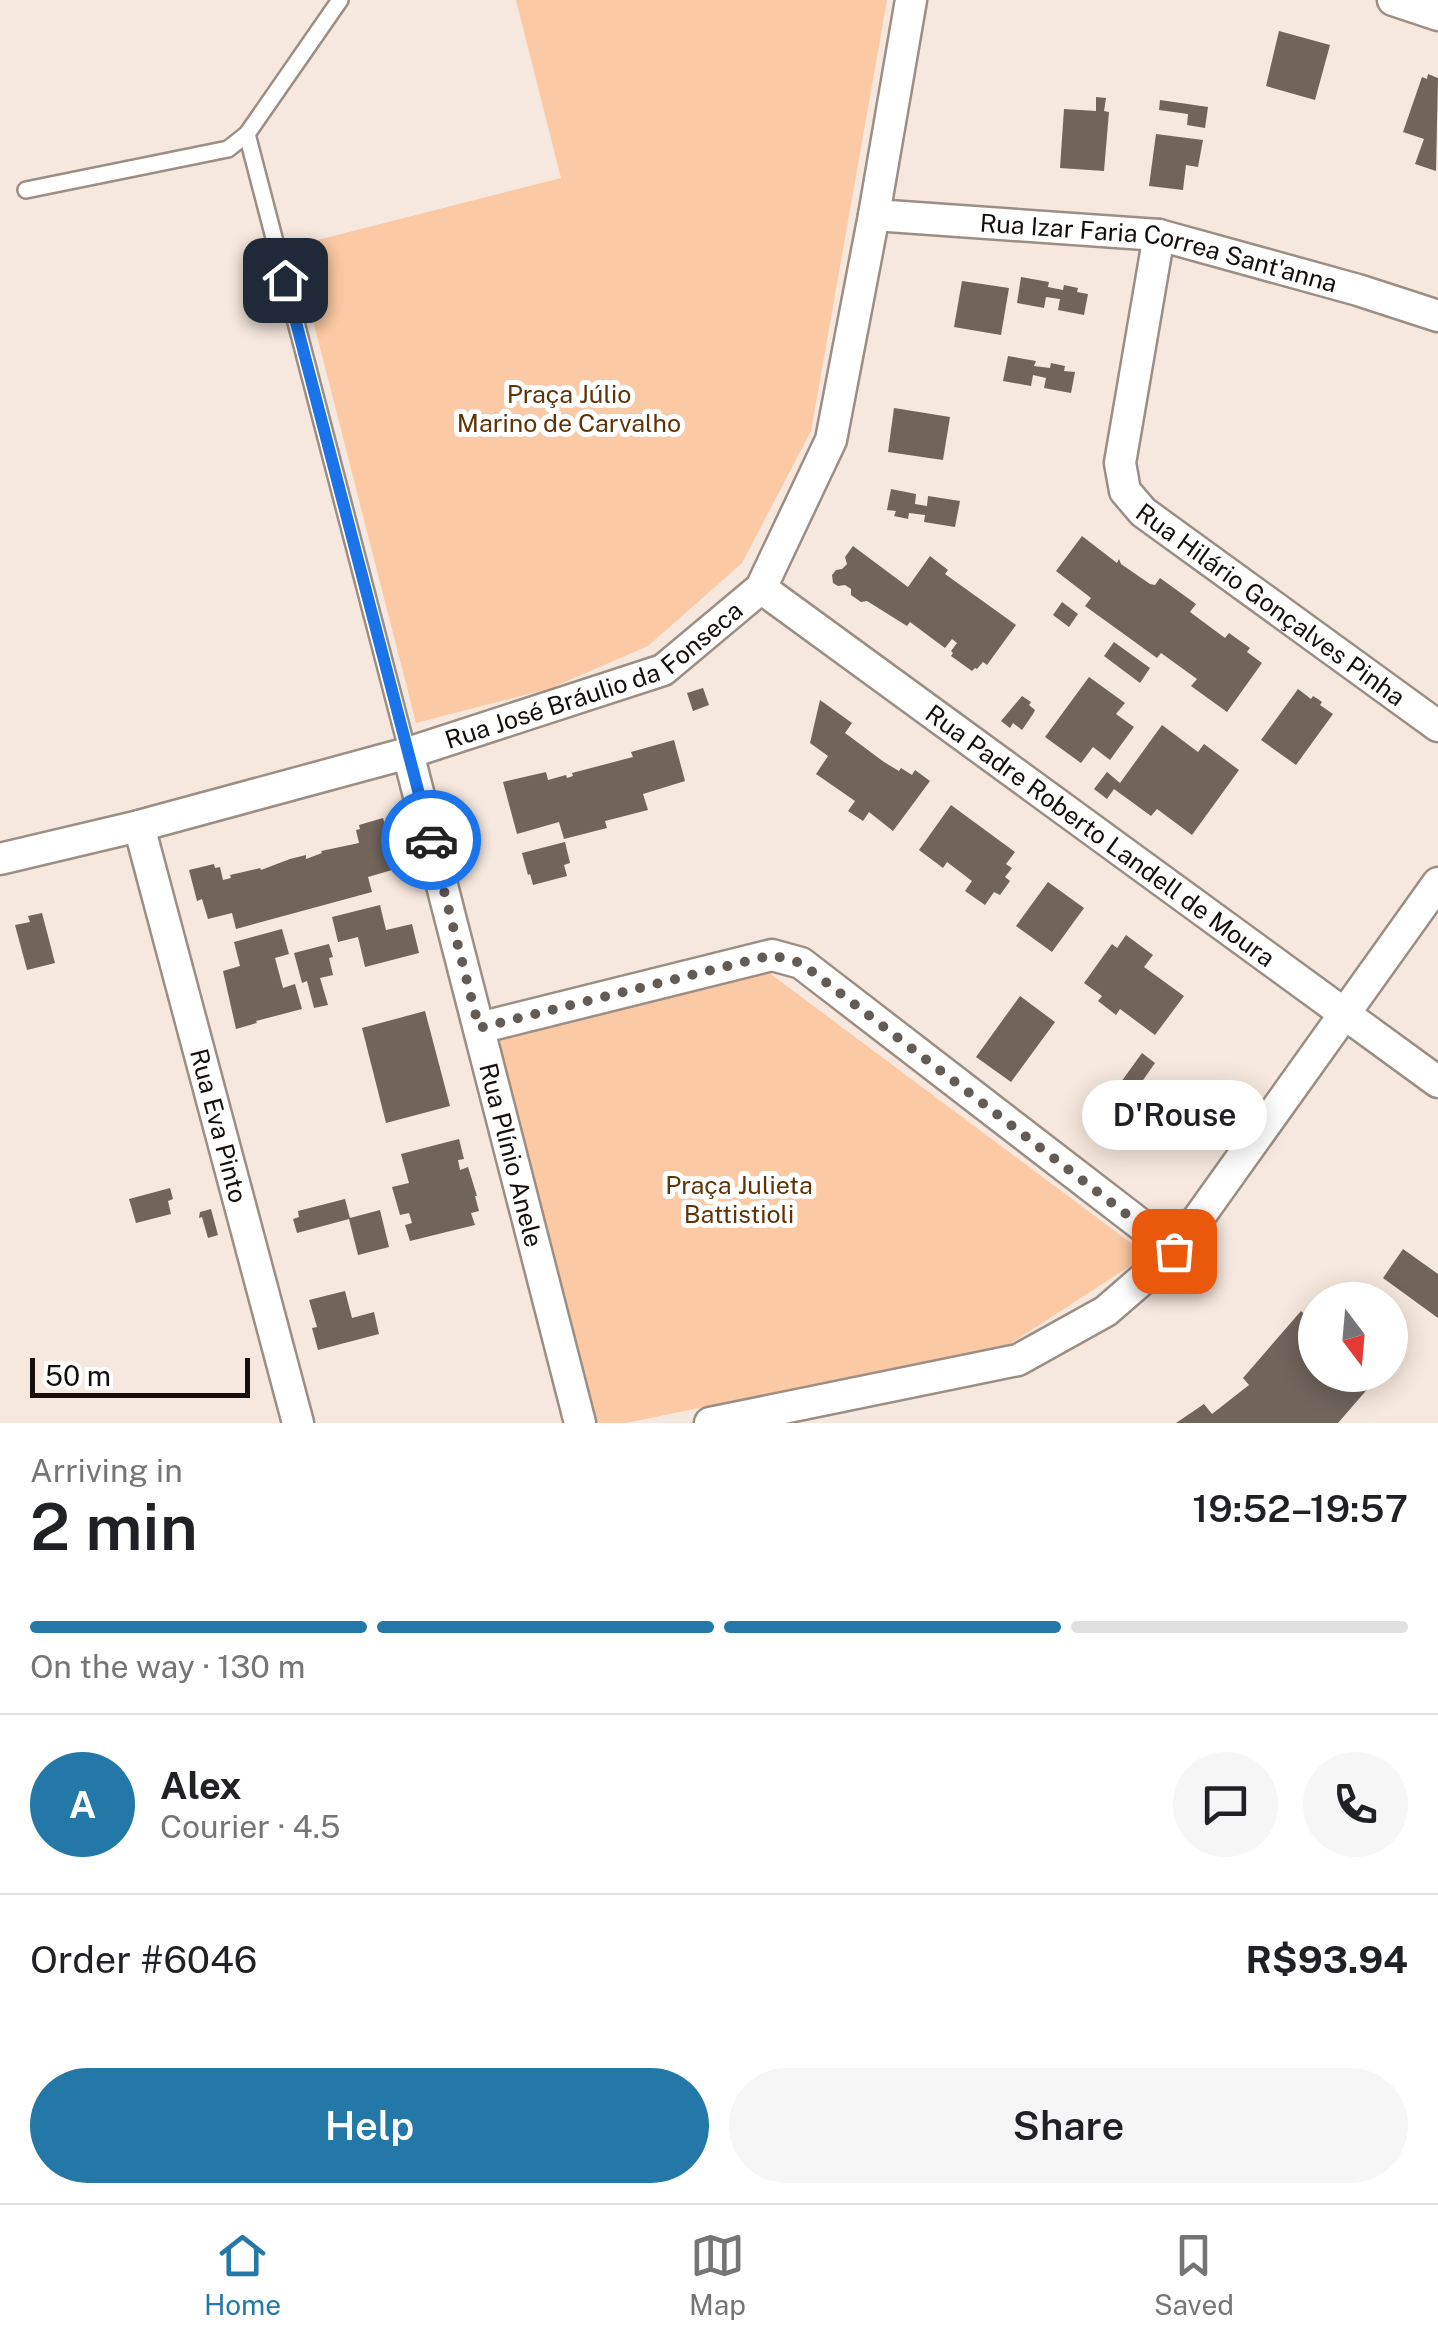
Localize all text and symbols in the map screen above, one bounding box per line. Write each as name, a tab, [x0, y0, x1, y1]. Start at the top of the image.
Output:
street label: Rua Izar Faria Correa Sant'anna	[979, 207, 1341, 299]
pin	[243, 238, 328, 323]
icon: home	[258, 253, 313, 308]
park label: Praça Júlio Marino de Carvalho	[457, 379, 681, 438]
street label: Rua Hilário Gonçalves Pinha	[1130, 497, 1411, 712]
street label: Rua José Bráulio da Fonseca	[441, 595, 749, 755]
street label: Rua Padre Roberto Landell de Moura	[920, 698, 1281, 973]
courier	[381, 790, 481, 890]
icon: car	[404, 813, 459, 868]
street label: Rua Eva Pinto	[184, 1045, 254, 1206]
street label: Rua Plínio Anele	[473, 1060, 549, 1250]
callout: D'Rouse	[1082, 1081, 1266, 1151]
text: D'Rouse	[1112, 1096, 1237, 1133]
park label: Praça Julieta Battistioli	[665, 1170, 813, 1229]
pin	[1132, 1209, 1217, 1294]
icon: bag	[1147, 1224, 1202, 1279]
north arrow	[1298, 1282, 1408, 1392]
map controls	[1298, 1282, 1408, 1392]
scale bar	[30, 1353, 250, 1398]
text: 50 m	[45, 1359, 111, 1392]
text: Arriving in	[30, 1452, 183, 1489]
text: 19:52–19:57	[1192, 1486, 1408, 1531]
text: 2 min	[30, 1488, 198, 1565]
text: On the way · 130 m	[30, 1648, 305, 1685]
button: chat	[1173, 1752, 1278, 1857]
button: phone	[1303, 1752, 1408, 1857]
text: Alex	[160, 1763, 242, 1808]
text: A	[69, 1782, 96, 1827]
text: Courier · 4.5	[160, 1808, 340, 1845]
text: Order #6046	[30, 1937, 258, 1982]
text: R$93.94	[1245, 1937, 1408, 1982]
button: Help	[30, 2068, 709, 2183]
button: Share	[729, 2068, 1408, 2183]
tab: Home	[204, 2228, 281, 2321]
tab: Map	[689, 2228, 746, 2321]
tab: Saved	[1154, 2228, 1234, 2321]

